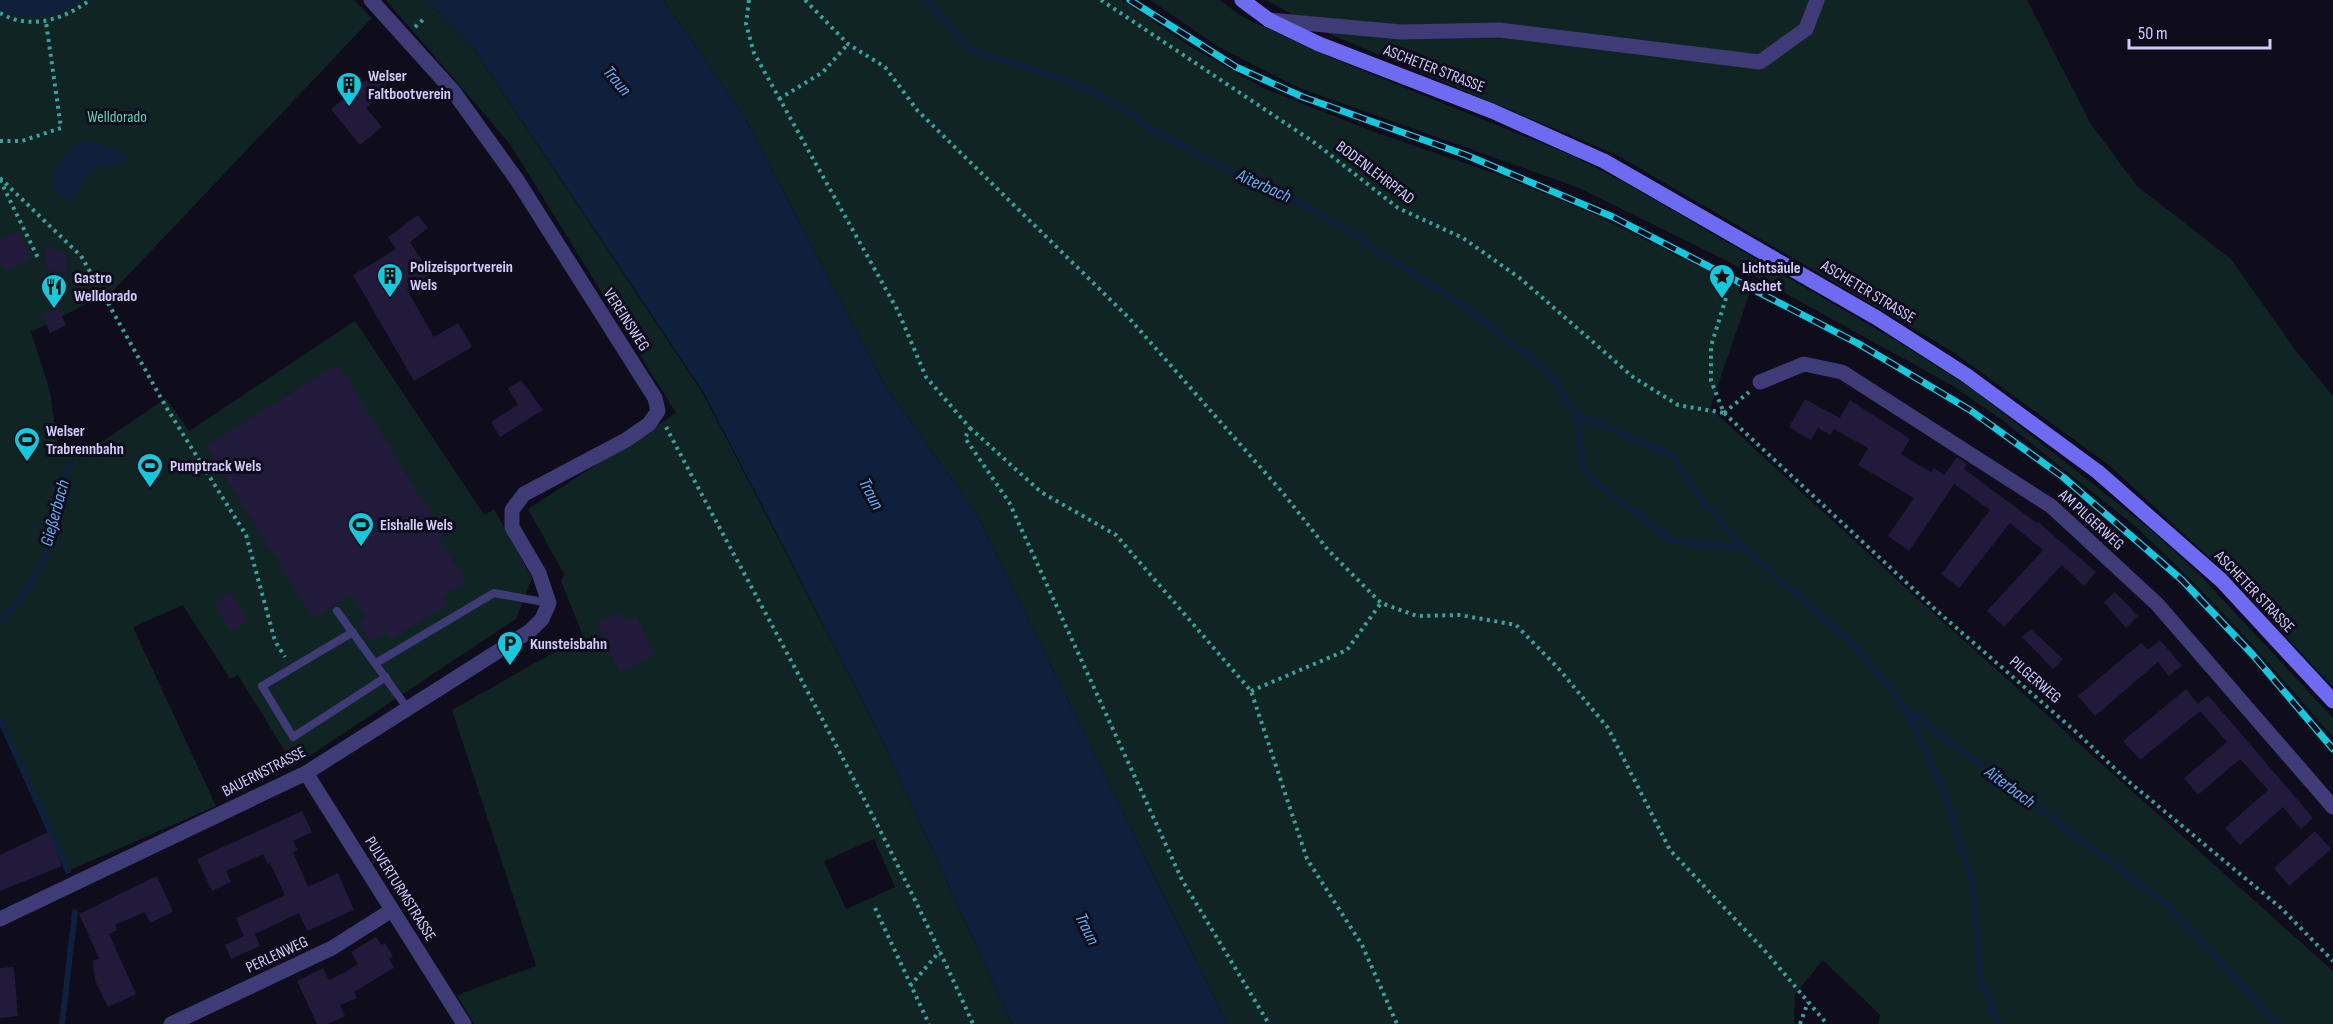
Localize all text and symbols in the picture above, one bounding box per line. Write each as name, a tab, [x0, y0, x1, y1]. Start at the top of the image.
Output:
scale bar	[2129, 12, 2270, 50]
text: 50 m	[2138, 23, 2168, 44]
street label: ASCHETER STRASSE	[1380, 41, 1487, 97]
water label: Traun	[598, 62, 636, 101]
place label: Welser Faltbootverein	[368, 67, 451, 104]
building icon: Welser Faltbootverein	[334, 70, 364, 108]
park label: Welldorado	[87, 108, 147, 127]
street label: BODENLEHRPFAD	[1332, 137, 1418, 209]
water label: Aiterbach	[1233, 164, 1295, 207]
street label: ASCHETER STRASSE	[1817, 256, 1919, 328]
place label: Polizeisportverein Wels	[410, 258, 513, 295]
place label: Lichtsäule Aschet	[1741, 259, 1801, 296]
building icon: Polizeisportverein Wels	[375, 261, 405, 299]
place icon: Lichtsäule Aschet	[1707, 262, 1737, 300]
place label: Gastro Welldorado	[74, 269, 137, 306]
restaurant icon: Gastro Welldorado	[39, 272, 69, 310]
street label: VEREINSWEG	[599, 285, 653, 355]
place label: Welser Trabrennbahn	[46, 422, 124, 459]
sports icon: Welser Trabrennbahn	[12, 425, 42, 463]
sports icon: Pumptrack Wels	[135, 451, 165, 489]
place label: Pumptrack Wels	[170, 457, 261, 476]
water label: Traun	[854, 475, 888, 514]
water label: Gießerbach	[36, 477, 74, 548]
street label: AM PILGERWEG	[2054, 485, 2128, 554]
sports icon: Eishalle Wels	[346, 510, 376, 548]
place label: Eishalle Wels	[380, 516, 453, 535]
street label: ASCHETER STRASSE	[2209, 546, 2298, 637]
parking icon: Kunsteisbahn	[495, 629, 525, 667]
place label: Kunsteisbahn	[530, 635, 607, 654]
street label: PILGERWEG	[2005, 652, 2065, 708]
street label: BAUERNSTRASSE	[219, 743, 309, 801]
water label: Aiterbach	[1980, 761, 2040, 813]
street label: PULVERTURMSTRASSE	[360, 833, 440, 945]
water label: Traun	[1070, 910, 1104, 949]
street label: PERLENWEG	[243, 932, 311, 978]

